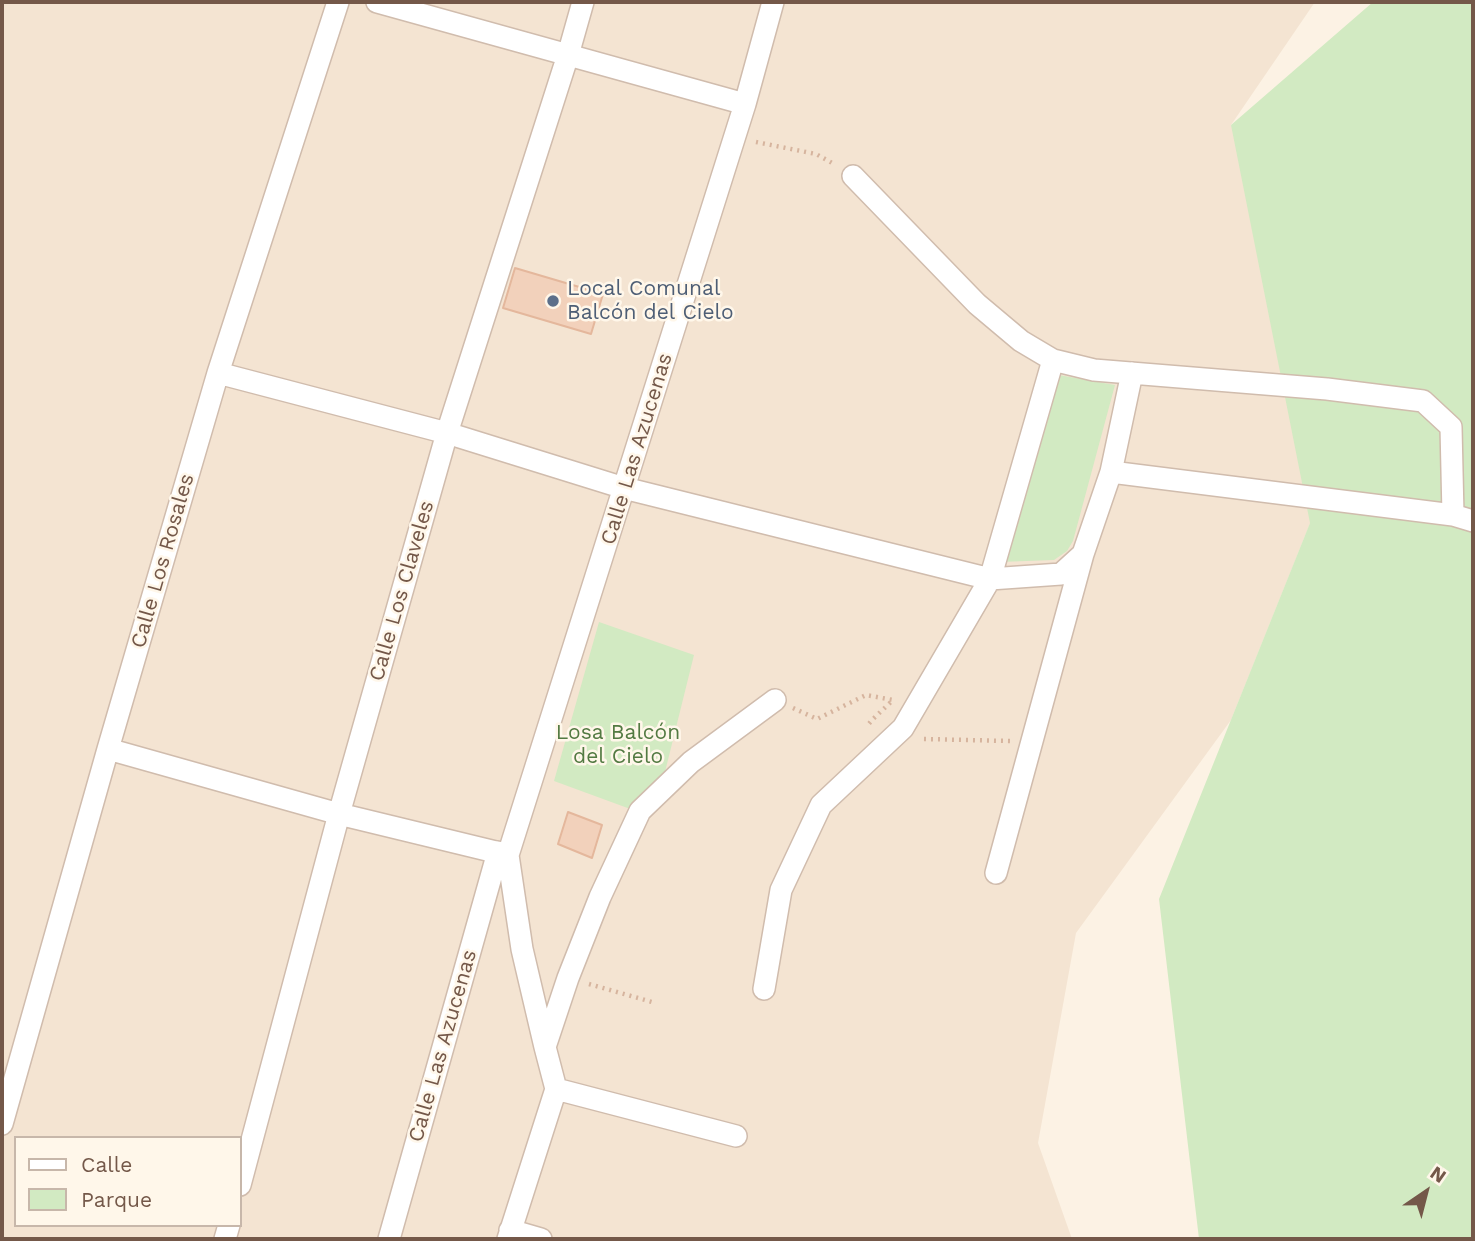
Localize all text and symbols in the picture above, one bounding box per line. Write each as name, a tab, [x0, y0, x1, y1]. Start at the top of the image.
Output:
place label: Local Comunal Balcón del Cielo	[567, 276, 734, 326]
marker: Local Comunal Balcón del Cielo	[545, 293, 561, 309]
street label: Calle Las Azucenas	[596, 350, 678, 548]
street label: Calle Los Rosales	[126, 471, 200, 651]
street label: Calle Los Claveles	[364, 498, 440, 684]
park label: Losa Balcón del Cielo	[556, 720, 680, 770]
street label: Calle Las Azucenas	[403, 947, 483, 1145]
legend	[14, 1136, 242, 1227]
text: Calle	[81, 1152, 132, 1177]
north arrow	[1391, 1157, 1461, 1227]
text: N	[1426, 1161, 1451, 1188]
text: Parque	[81, 1187, 152, 1212]

